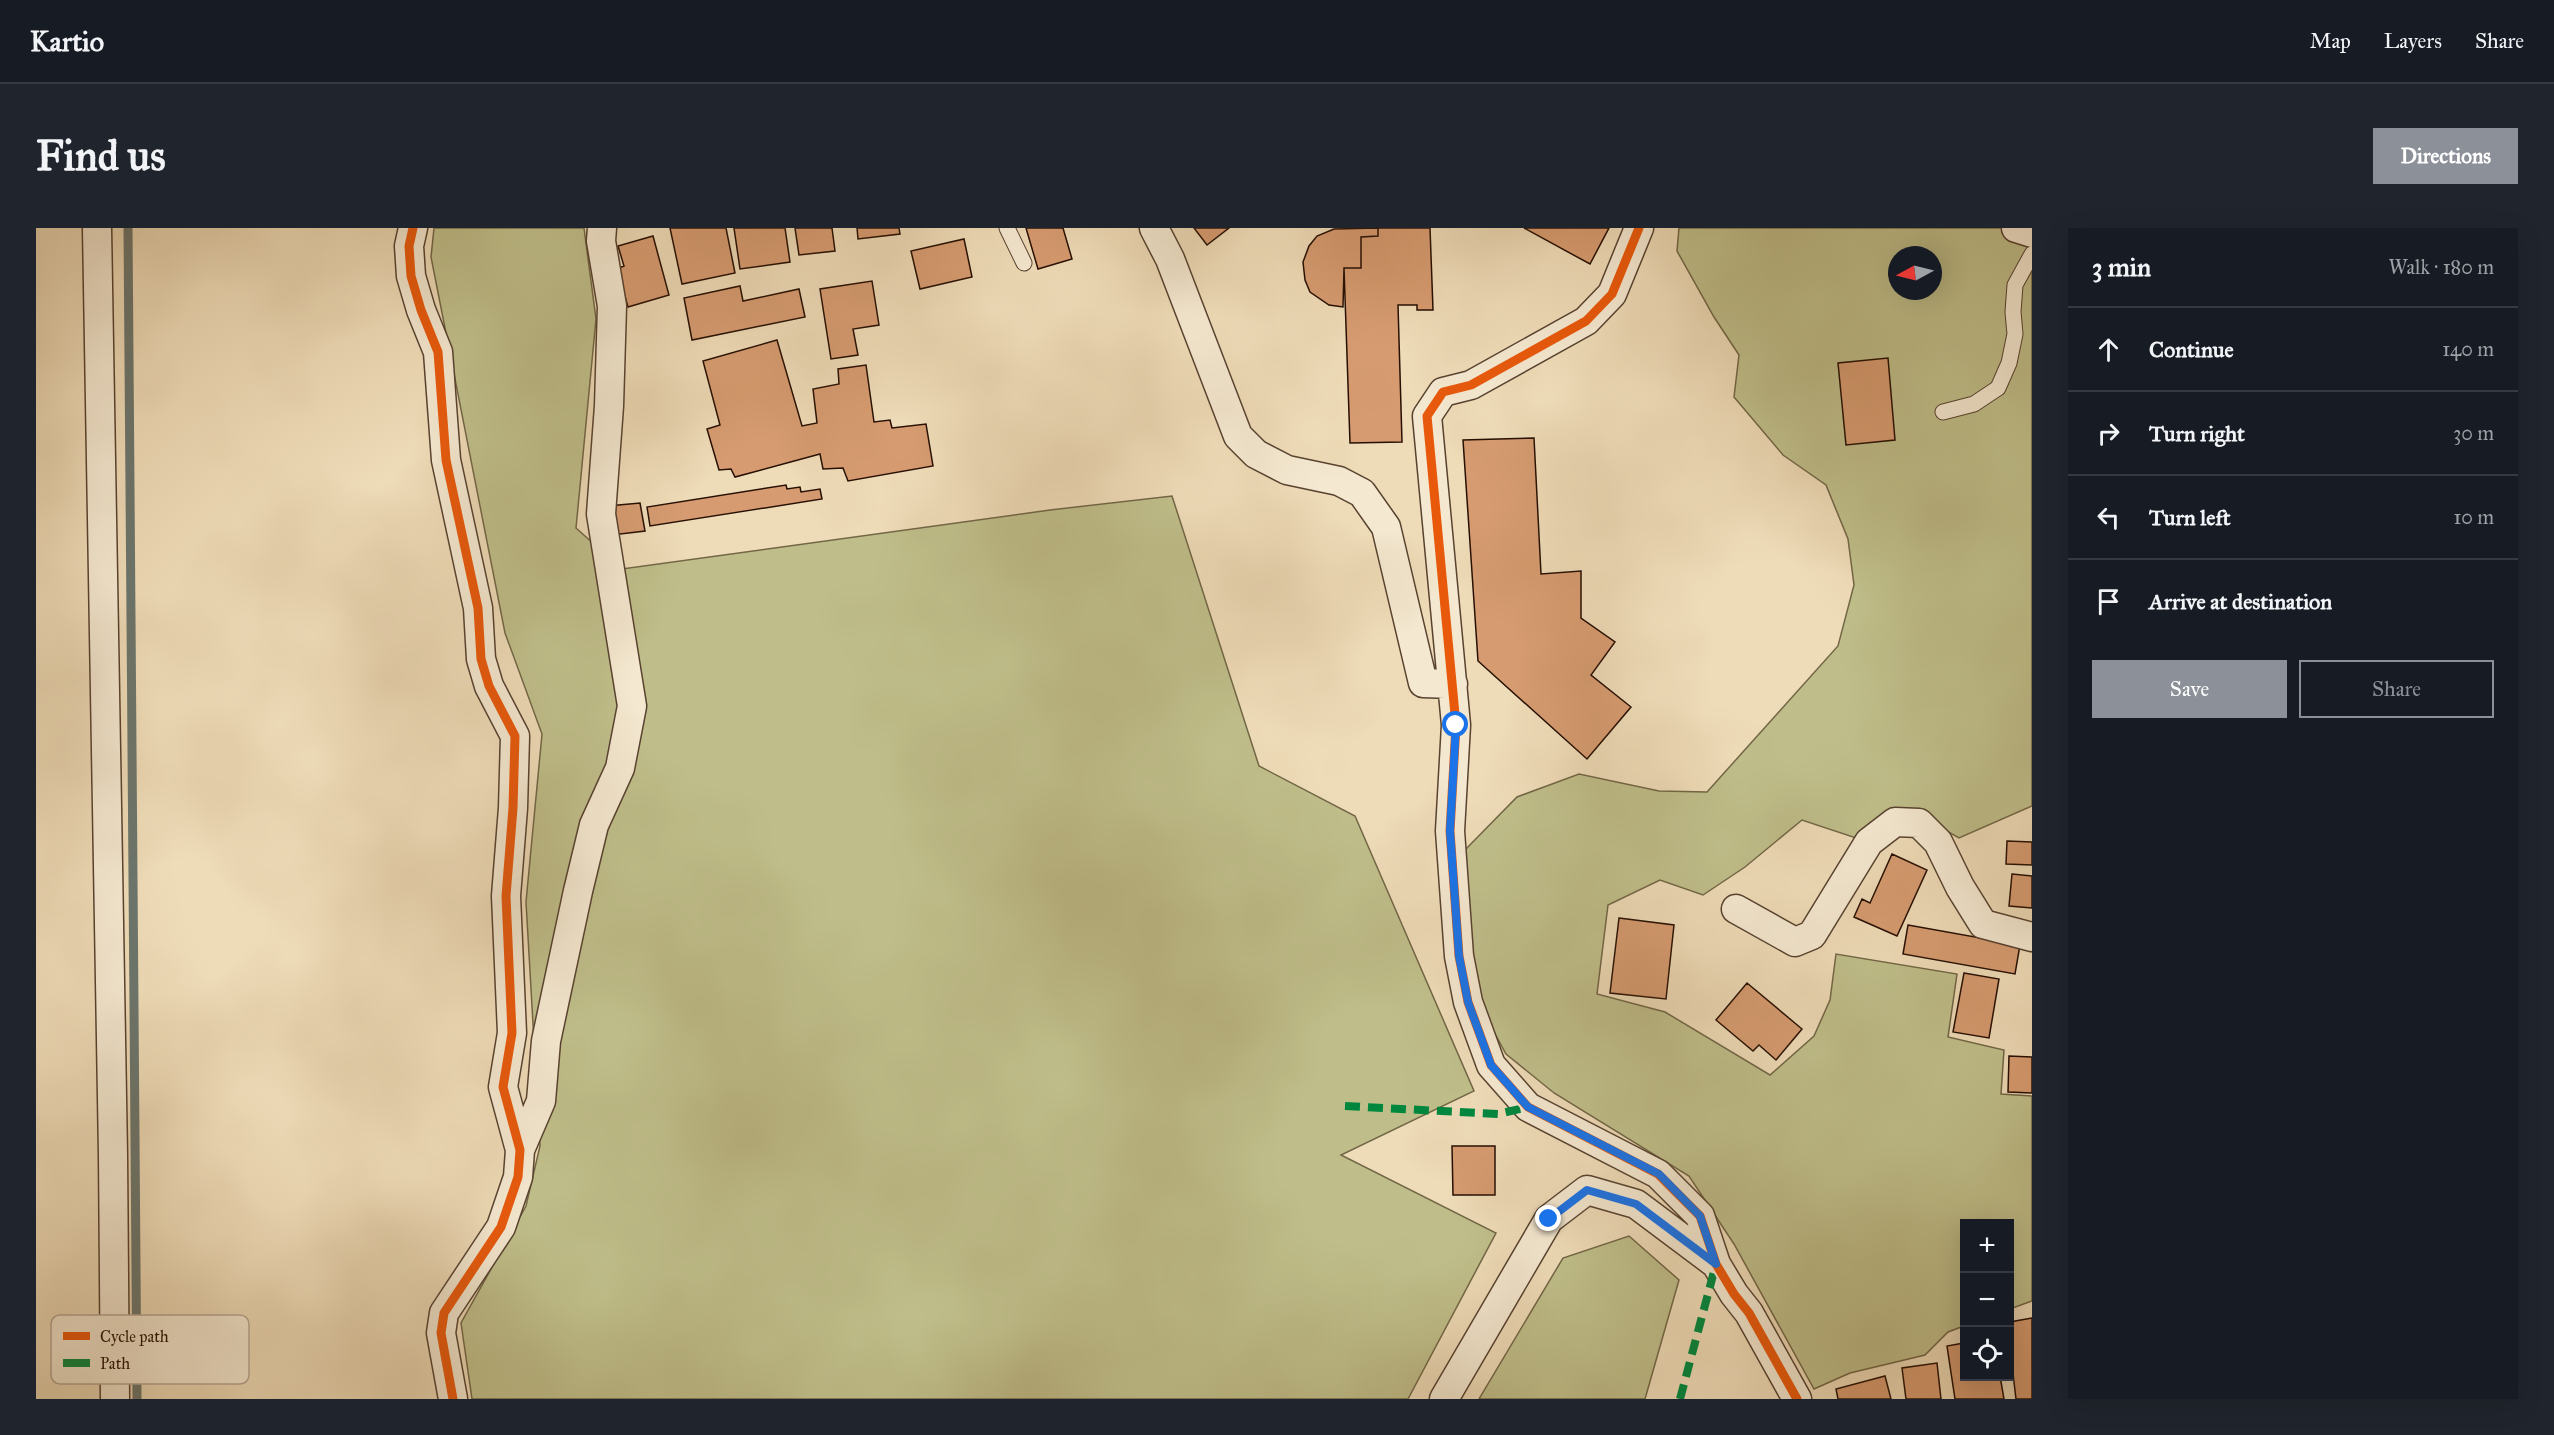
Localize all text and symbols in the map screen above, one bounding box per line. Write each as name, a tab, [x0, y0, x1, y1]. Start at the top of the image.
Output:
text: Kartio	[30, 24, 104, 59]
text: Map	[2310, 28, 2351, 54]
text: Layers	[2384, 28, 2442, 54]
text: Share	[2475, 28, 2524, 54]
button: Directions	[2373, 128, 2518, 184]
text: Find us	[36, 130, 166, 182]
north arrow	[1888, 246, 1942, 300]
text: 3 min	[2092, 251, 2151, 283]
text: Walk · 180 m	[2389, 255, 2494, 279]
icon: ahead	[2092, 333, 2125, 366]
text: Continue	[2149, 336, 2234, 363]
text: 140 m	[2442, 337, 2494, 361]
icon: right	[2092, 417, 2125, 450]
text: Turn right	[2149, 420, 2245, 447]
text: 30 m	[2453, 421, 2494, 445]
icon: left	[2092, 501, 2125, 534]
text: Turn left	[2149, 504, 2231, 531]
text: 10 m	[2453, 505, 2494, 529]
icon: arrive	[2092, 585, 2125, 618]
text: Arrive at destination	[2149, 588, 2332, 615]
button: Save	[2092, 660, 2287, 718]
button: Share	[2299, 660, 2494, 718]
route start	[1442, 711, 1468, 737]
route end	[1535, 1205, 1561, 1231]
map controls	[1960, 1219, 2014, 1381]
button: +	[1960, 1219, 2014, 1273]
button: −	[1960, 1273, 2014, 1327]
legend	[51, 1315, 249, 1384]
text: Cycle path	[100, 1327, 169, 1346]
button: locate	[1960, 1327, 2014, 1381]
text: Path	[100, 1354, 130, 1373]

